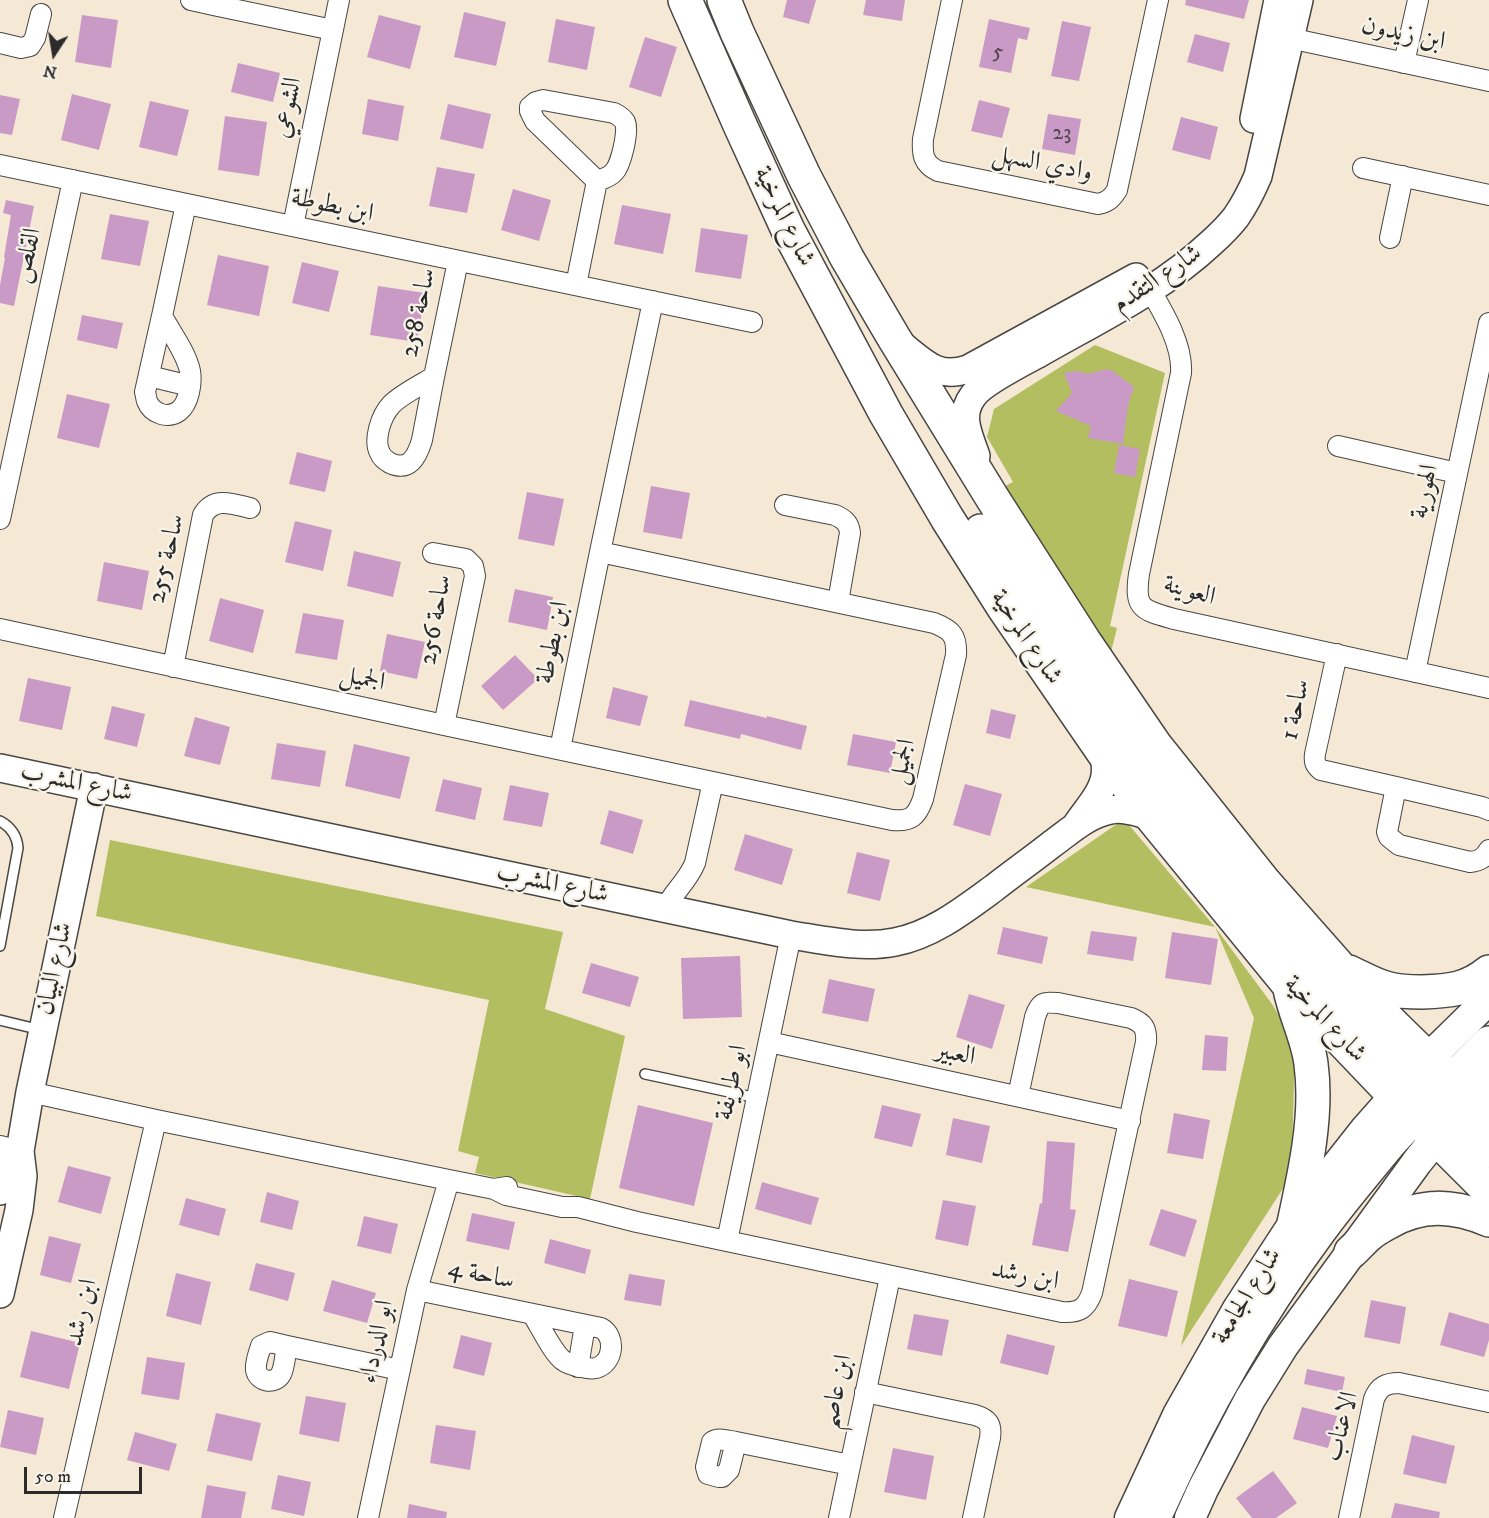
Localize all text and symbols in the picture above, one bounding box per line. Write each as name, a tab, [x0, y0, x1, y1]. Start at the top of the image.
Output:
street label: ابن زيدون	[1358, 11, 1448, 59]
north arrow	[24, 24, 84, 84]
house number: 5	[993, 40, 1003, 66]
text: N	[42, 60, 59, 83]
street label: الشوعي	[267, 75, 311, 141]
house number: 23	[1052, 121, 1072, 147]
street label: وادي السهل	[989, 140, 1095, 190]
street label: شارع المرخية	[745, 162, 821, 272]
street label: ابن بطوطة	[288, 183, 376, 231]
street label: القلص	[8, 225, 50, 287]
street label: شارع التقدم	[1107, 239, 1209, 321]
street label: ساحة 258	[395, 266, 445, 360]
street label: الهورية	[1405, 462, 1447, 522]
street label: ساحة 255	[143, 511, 193, 607]
street label: العوينة	[1159, 570, 1219, 614]
street label: ساحة 256	[414, 572, 460, 668]
street label: شارع المرخية	[982, 585, 1068, 691]
street label: ابن بطوطة	[531, 599, 577, 687]
street label: الجميل	[336, 660, 388, 700]
street label: ساحة 1	[1275, 677, 1319, 743]
street label: الجميل	[884, 736, 924, 788]
street label: شارع المشرب	[17, 757, 135, 811]
street label: شارع المشرب	[493, 858, 611, 912]
street label: شارع البيان	[31, 920, 81, 1018]
street label: شارع المرخية	[1276, 970, 1372, 1070]
street label: العبير	[932, 1036, 978, 1074]
street label: ابو طريفة	[710, 1042, 756, 1124]
street label: شارع الجامعة	[1206, 1243, 1290, 1351]
street label: ساحة 4	[445, 1254, 517, 1298]
street label: ابن رشد	[989, 1255, 1061, 1299]
street label: ابن رشد	[60, 1276, 106, 1350]
street label: ابو الدرداء	[354, 1297, 402, 1387]
street label: ابن عاصم	[815, 1352, 861, 1432]
street label: الاعناب	[1319, 1389, 1367, 1465]
scale bar	[27, 1455, 146, 1493]
text: 50 m	[35, 1466, 71, 1488]

